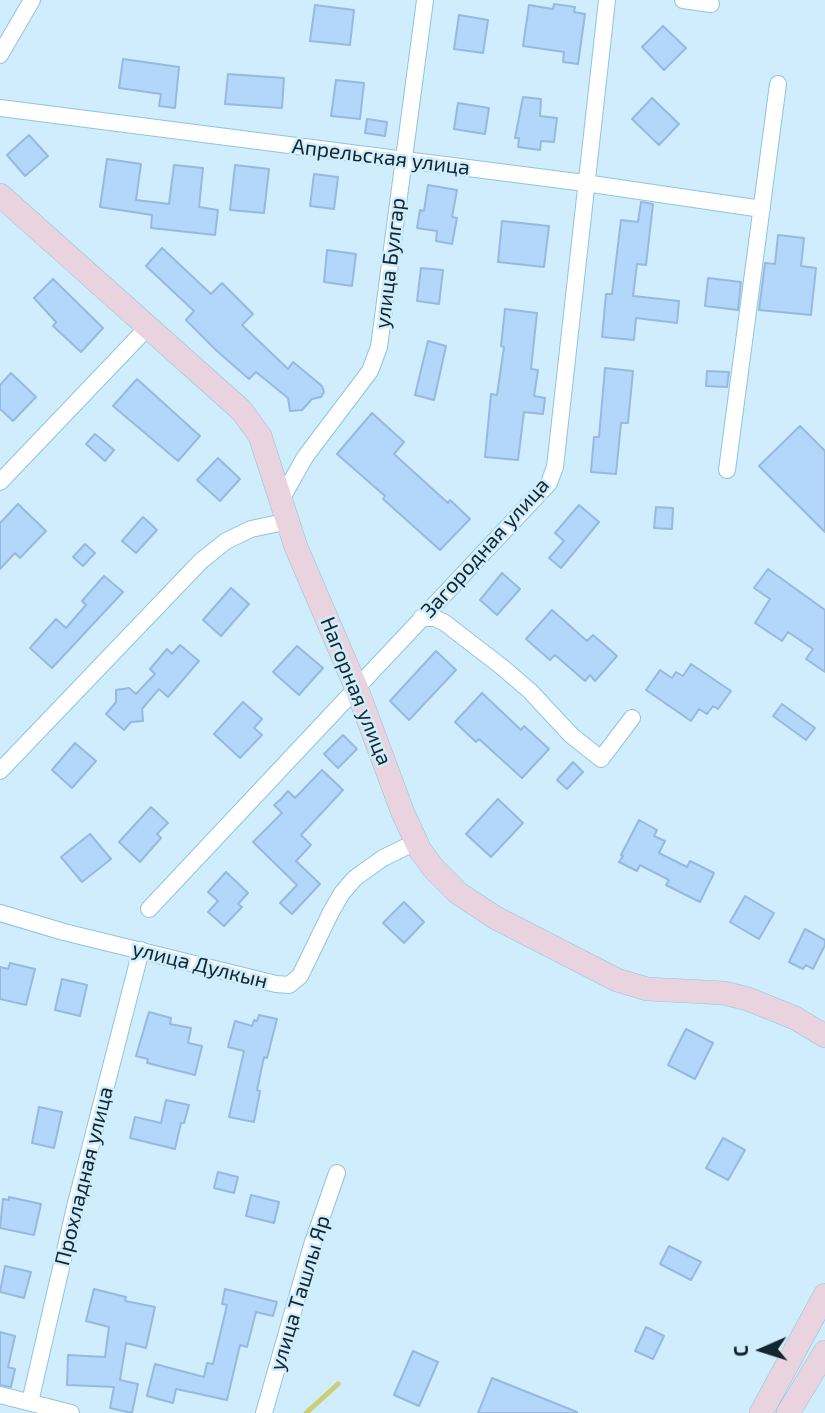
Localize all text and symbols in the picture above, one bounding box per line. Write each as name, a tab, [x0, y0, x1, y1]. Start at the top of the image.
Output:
street label: Апрельская улица	[290, 134, 472, 180]
street label: улица Булгар	[369, 196, 411, 330]
street label: Загородная улица	[416, 473, 554, 623]
street label: Нагорная улица	[315, 613, 397, 769]
street label: улица Дулкын	[130, 936, 270, 994]
street label: Прохладная улица	[50, 1084, 118, 1268]
street label: улица Ташлы Яр	[264, 1212, 336, 1374]
north arrow	[727, 1315, 797, 1385]
text: С	[729, 1345, 752, 1357]

